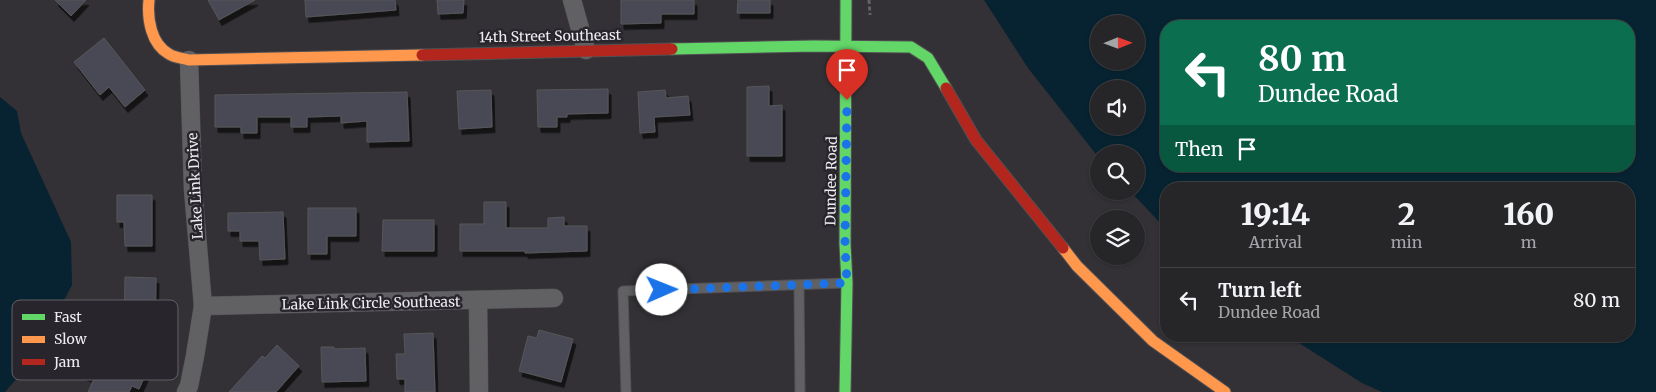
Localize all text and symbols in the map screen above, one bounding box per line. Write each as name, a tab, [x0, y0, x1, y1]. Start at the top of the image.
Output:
north arrow	[1090, 15, 1145, 70]
map controls	[1090, 15, 1145, 265]
street label: 14th Street Southeast	[479, 26, 622, 46]
text: 80 m	[1258, 37, 1346, 81]
icon: left	[1175, 40, 1240, 105]
pin	[826, 49, 868, 100]
icon: arrive	[833, 56, 861, 84]
button: sound	[1090, 80, 1145, 135]
text: Dundee Road	[1258, 80, 1399, 108]
street label: Lake Link Drive	[183, 132, 207, 240]
icon: arrive	[1233, 135, 1261, 163]
street label: Dundee Road	[821, 136, 841, 226]
text: Then	[1175, 137, 1223, 161]
button: search	[1090, 145, 1145, 200]
text: 19:14	[1241, 195, 1310, 233]
text: 2	[1398, 195, 1415, 233]
text: 160	[1503, 195, 1554, 233]
button: layers	[1090, 210, 1145, 265]
text: Arrival	[1249, 232, 1302, 252]
text: min	[1391, 232, 1422, 252]
text: m	[1521, 232, 1537, 252]
position arrow	[635, 263, 687, 315]
text: Turn left	[1218, 278, 1302, 302]
icon: left	[1175, 286, 1203, 314]
text: 80 m	[1573, 288, 1620, 312]
street label: Lake Link Circle Southeast	[281, 292, 461, 314]
legend	[12, 300, 178, 380]
text: Dundee Road	[1218, 302, 1320, 322]
text: Fast	[54, 308, 82, 326]
text: Slow	[54, 330, 87, 348]
text: Jam	[53, 353, 80, 371]

